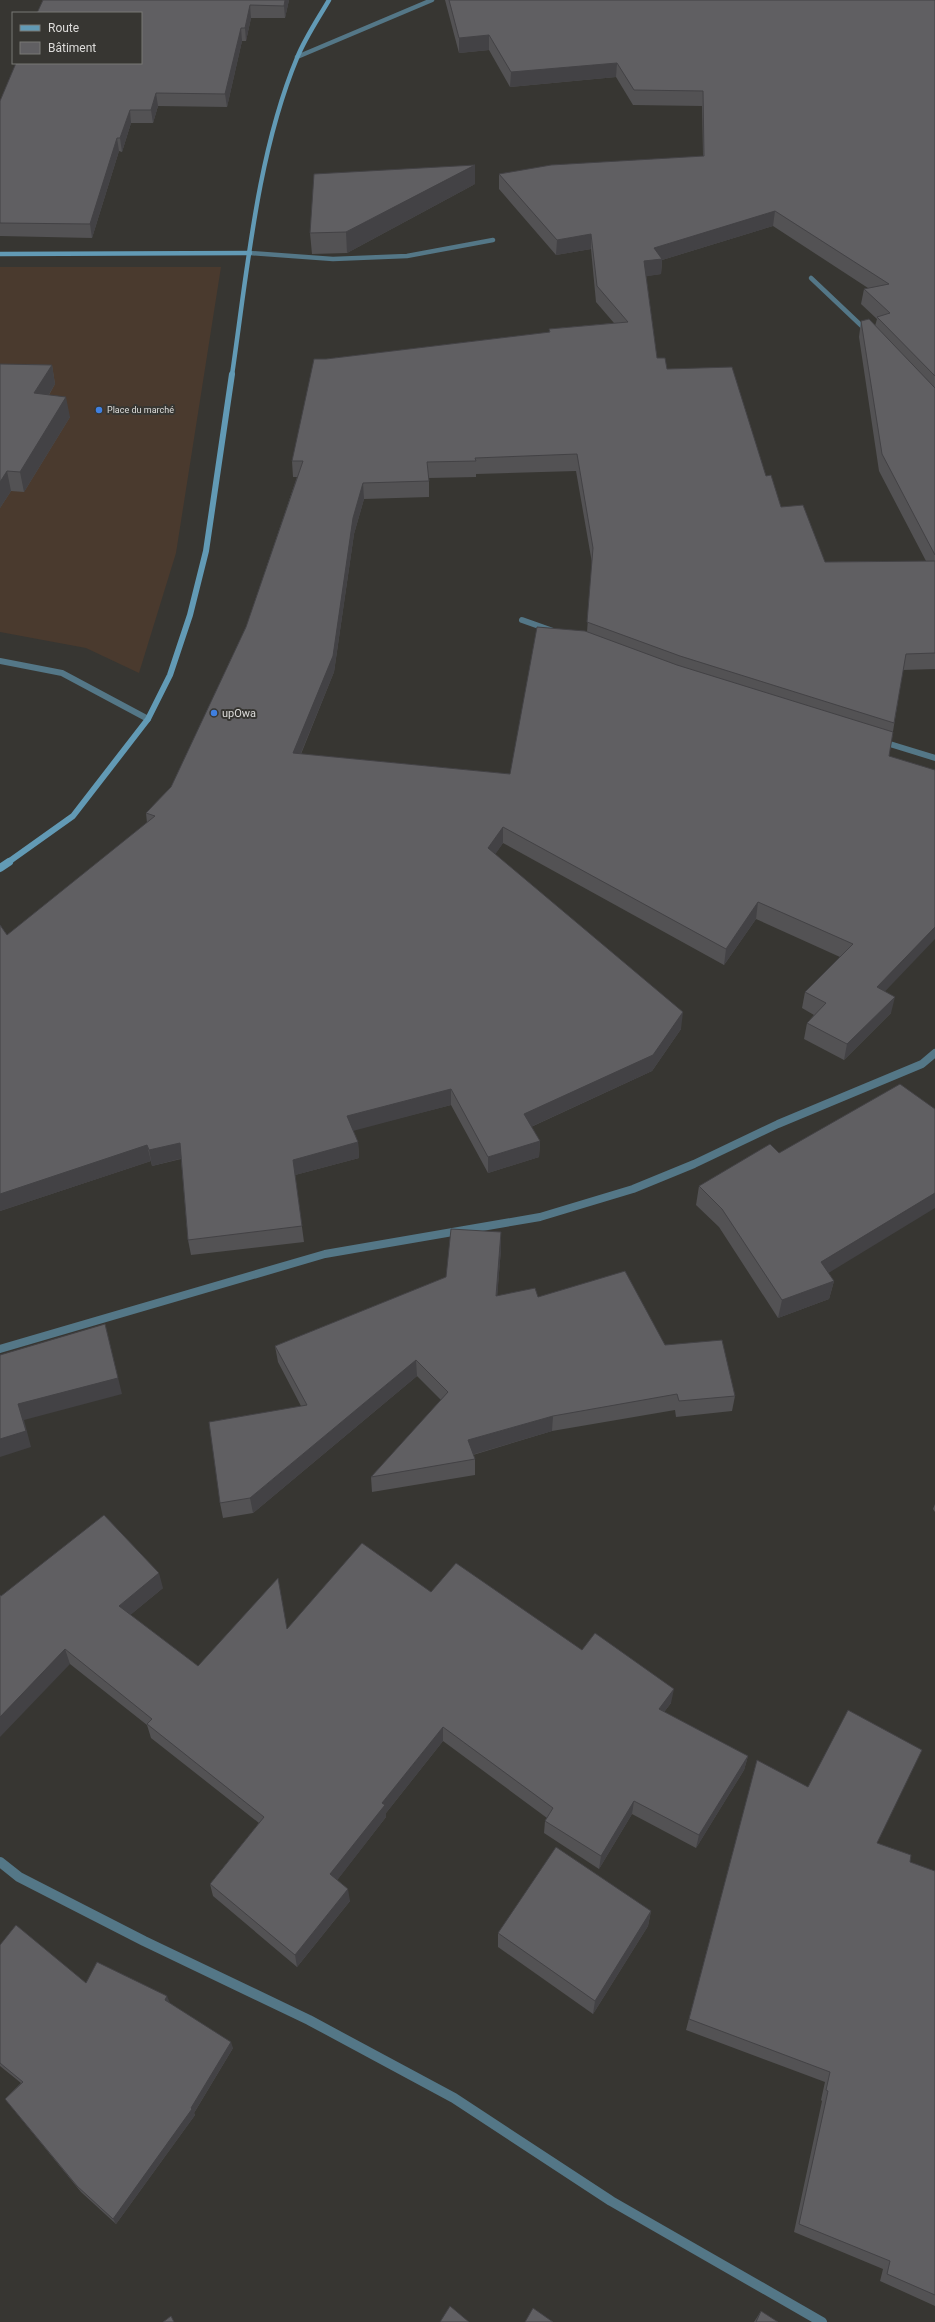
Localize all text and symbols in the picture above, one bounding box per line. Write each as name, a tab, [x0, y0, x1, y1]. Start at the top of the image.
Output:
legend	[12, 12, 142, 64]
text: Route	[48, 21, 79, 35]
text: Bâtiment	[48, 41, 96, 55]
marker: Place du marché	[94, 405, 104, 415]
place label: Place du marché	[107, 405, 174, 415]
place label: upOwa	[222, 707, 256, 720]
marker: upOwa	[209, 708, 219, 718]

